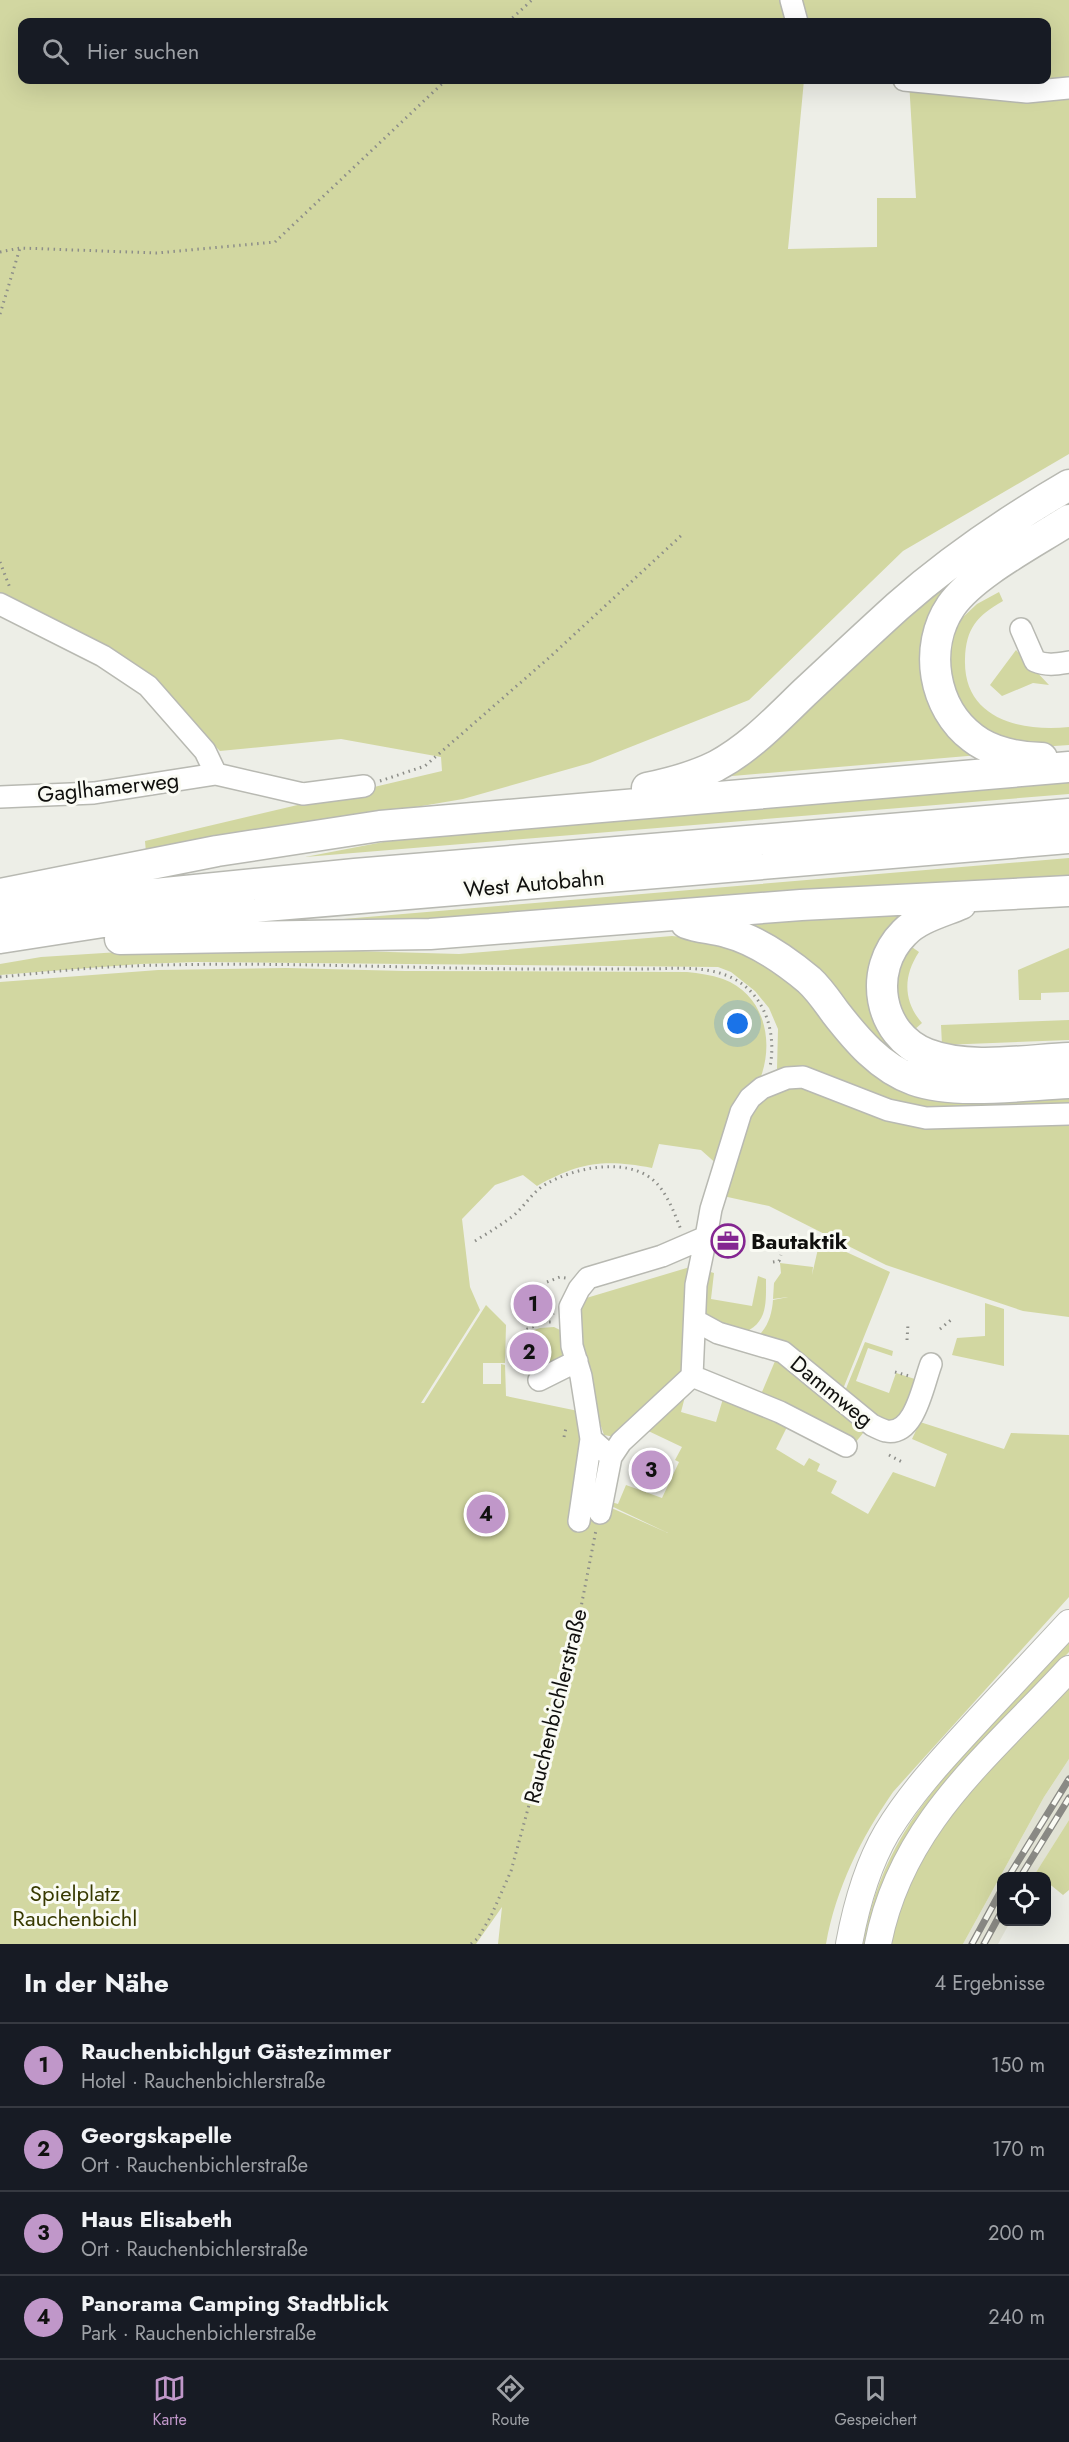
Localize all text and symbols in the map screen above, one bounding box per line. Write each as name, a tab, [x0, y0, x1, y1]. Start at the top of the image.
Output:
search box	[18, 18, 1051, 84]
icon: search	[39, 35, 72, 68]
text: Hier suchen	[87, 35, 199, 67]
street label: Gaglhamerweg	[35, 764, 181, 810]
street label: West Autobahn	[462, 861, 606, 905]
your location	[723, 1009, 752, 1038]
office icon: Bautaktik	[710, 1223, 746, 1259]
place label: Bautaktik	[751, 1225, 848, 1257]
pin: 1	[514, 1282, 552, 1326]
pin: 2	[510, 1330, 548, 1374]
street label: Dammweg	[784, 1348, 880, 1434]
pin: 3	[632, 1448, 670, 1492]
pin: 4	[466, 1492, 506, 1537]
street label: Rauchenbichlerstraße	[515, 1605, 595, 1807]
map controls	[997, 1872, 1051, 1926]
button: locate	[997, 1872, 1051, 1926]
park label: Spielplatz Rauchenbichl	[13, 1877, 137, 1934]
text: In der Nähe	[24, 1964, 169, 2002]
text: 4 Ergebnisse	[935, 1969, 1045, 1998]
text: Rauchenbichlgut Gästezimmer	[81, 2035, 392, 2067]
text: 1	[38, 2051, 49, 2080]
text: 150 m	[991, 2051, 1045, 2080]
text: Hotel · Rauchenbichlerstraße	[81, 2067, 325, 2096]
text: Georgskapelle	[81, 2119, 232, 2151]
text: 2	[37, 2135, 50, 2164]
text: 170 m	[992, 2135, 1045, 2164]
text: Ort · Rauchenbichlerstraße	[81, 2151, 308, 2180]
text: Haus Elisabeth	[81, 2203, 232, 2235]
text: 3	[37, 2219, 50, 2248]
text: 200 m	[988, 2219, 1045, 2248]
text: Ort · Rauchenbichlerstraße	[81, 2235, 308, 2264]
text: Panorama Camping Stadtblick	[81, 2287, 389, 2319]
text: 4	[37, 2303, 50, 2332]
text: 240 m	[988, 2303, 1045, 2332]
text: Park · Rauchenbichlerstraße	[81, 2319, 316, 2348]
tab: Karte	[152, 2372, 187, 2431]
tab: Route	[491, 2372, 530, 2431]
tab: Gespeichert	[834, 2372, 917, 2431]

